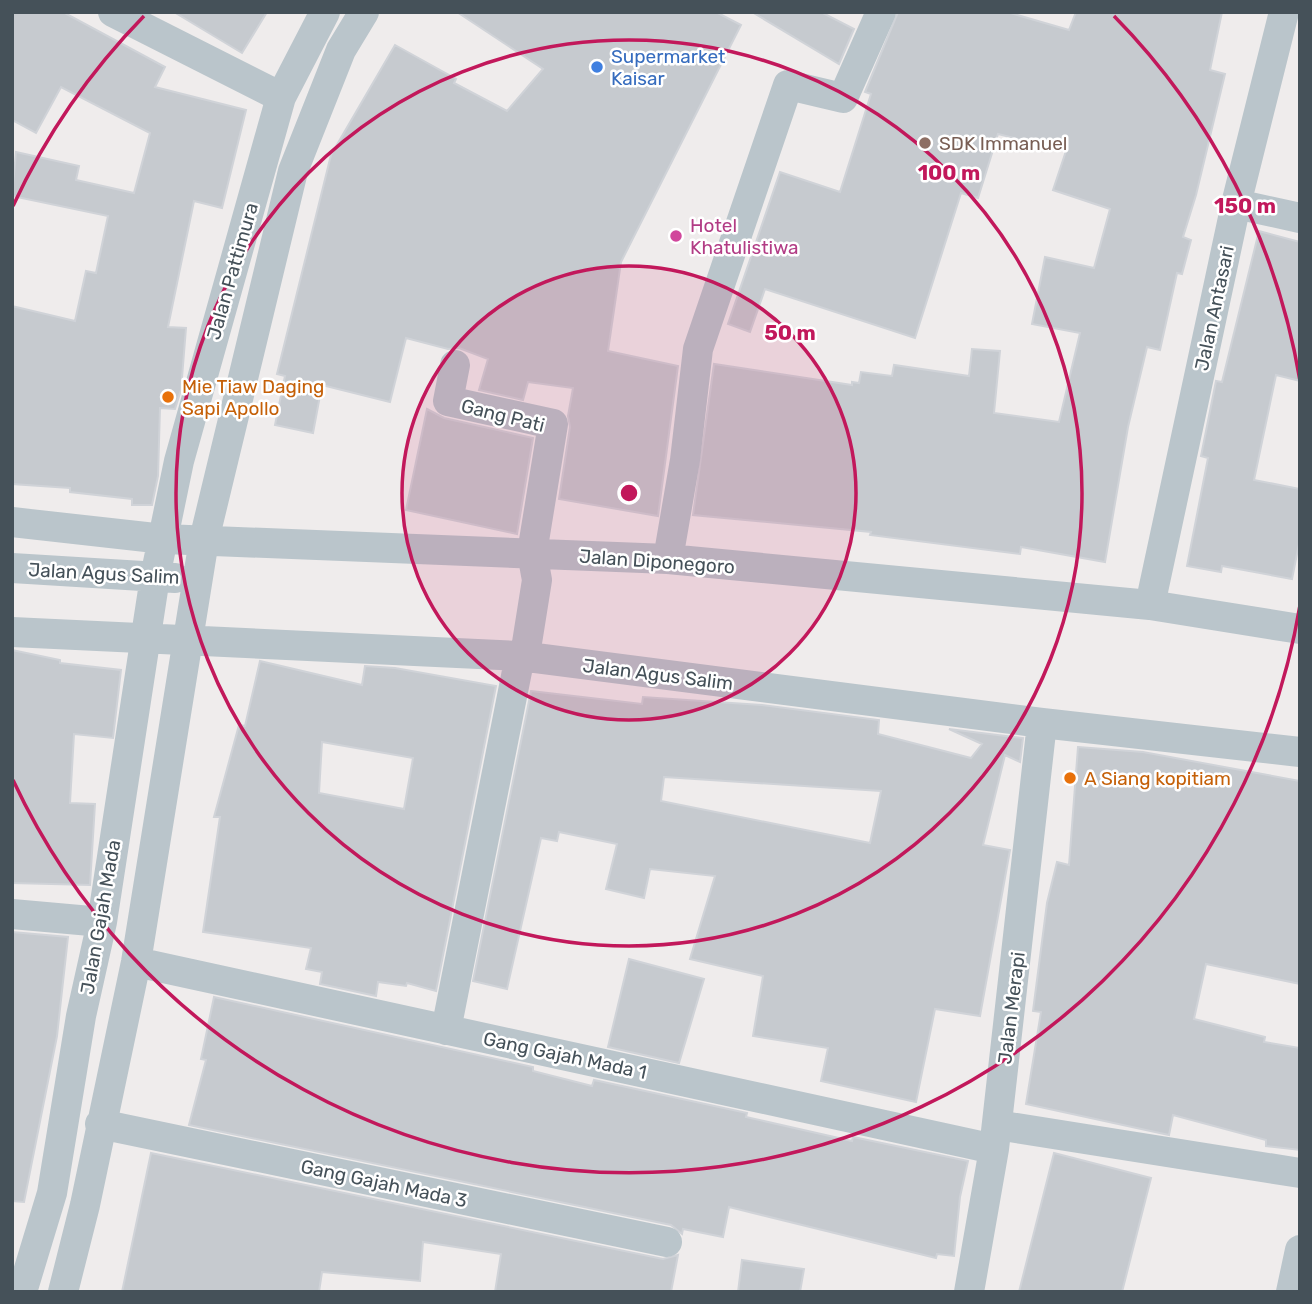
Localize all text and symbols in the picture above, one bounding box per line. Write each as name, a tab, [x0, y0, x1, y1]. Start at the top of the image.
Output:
place label: Supermarket Kaisar	[611, 45, 726, 90]
marker: Supermarket Kaisar	[589, 59, 605, 75]
place label: SDK Immanuel	[939, 132, 1067, 155]
marker: SDK Immanuel	[917, 135, 933, 151]
text: 100 m	[918, 160, 980, 185]
text: 150 m	[1214, 193, 1276, 218]
street label: Jalan Pattimura	[202, 200, 263, 342]
place label: Hotel Khatulistiwa	[690, 214, 799, 259]
marker: Hotel Khatulistiwa	[668, 228, 684, 244]
street label: Jalan Antasari	[1190, 243, 1239, 373]
text: 50 m	[764, 320, 816, 345]
place label: Mie Tiaw Daging Sapi Apollo	[182, 375, 324, 420]
marker: Mie Tiaw Daging Sapi Apollo	[160, 389, 176, 405]
street label: Gang Pati	[459, 394, 547, 437]
centre of rings	[617, 481, 641, 505]
street label: Jalan Diponegoro	[578, 545, 736, 578]
street label: Jalan Agus Salim	[28, 558, 180, 589]
street label: Jalan Agus Salim	[581, 654, 734, 695]
place label: A Siang kopitiam	[1084, 767, 1231, 790]
marker: A Siang kopitiam	[1062, 770, 1078, 786]
street label: Jalan Gajah Mada	[76, 838, 125, 996]
street label: Jalan Merapi	[993, 951, 1030, 1066]
street label: Gang Gajah Mada 1	[481, 1027, 649, 1084]
street label: Gang Gajah Mada 3	[299, 1155, 469, 1212]

